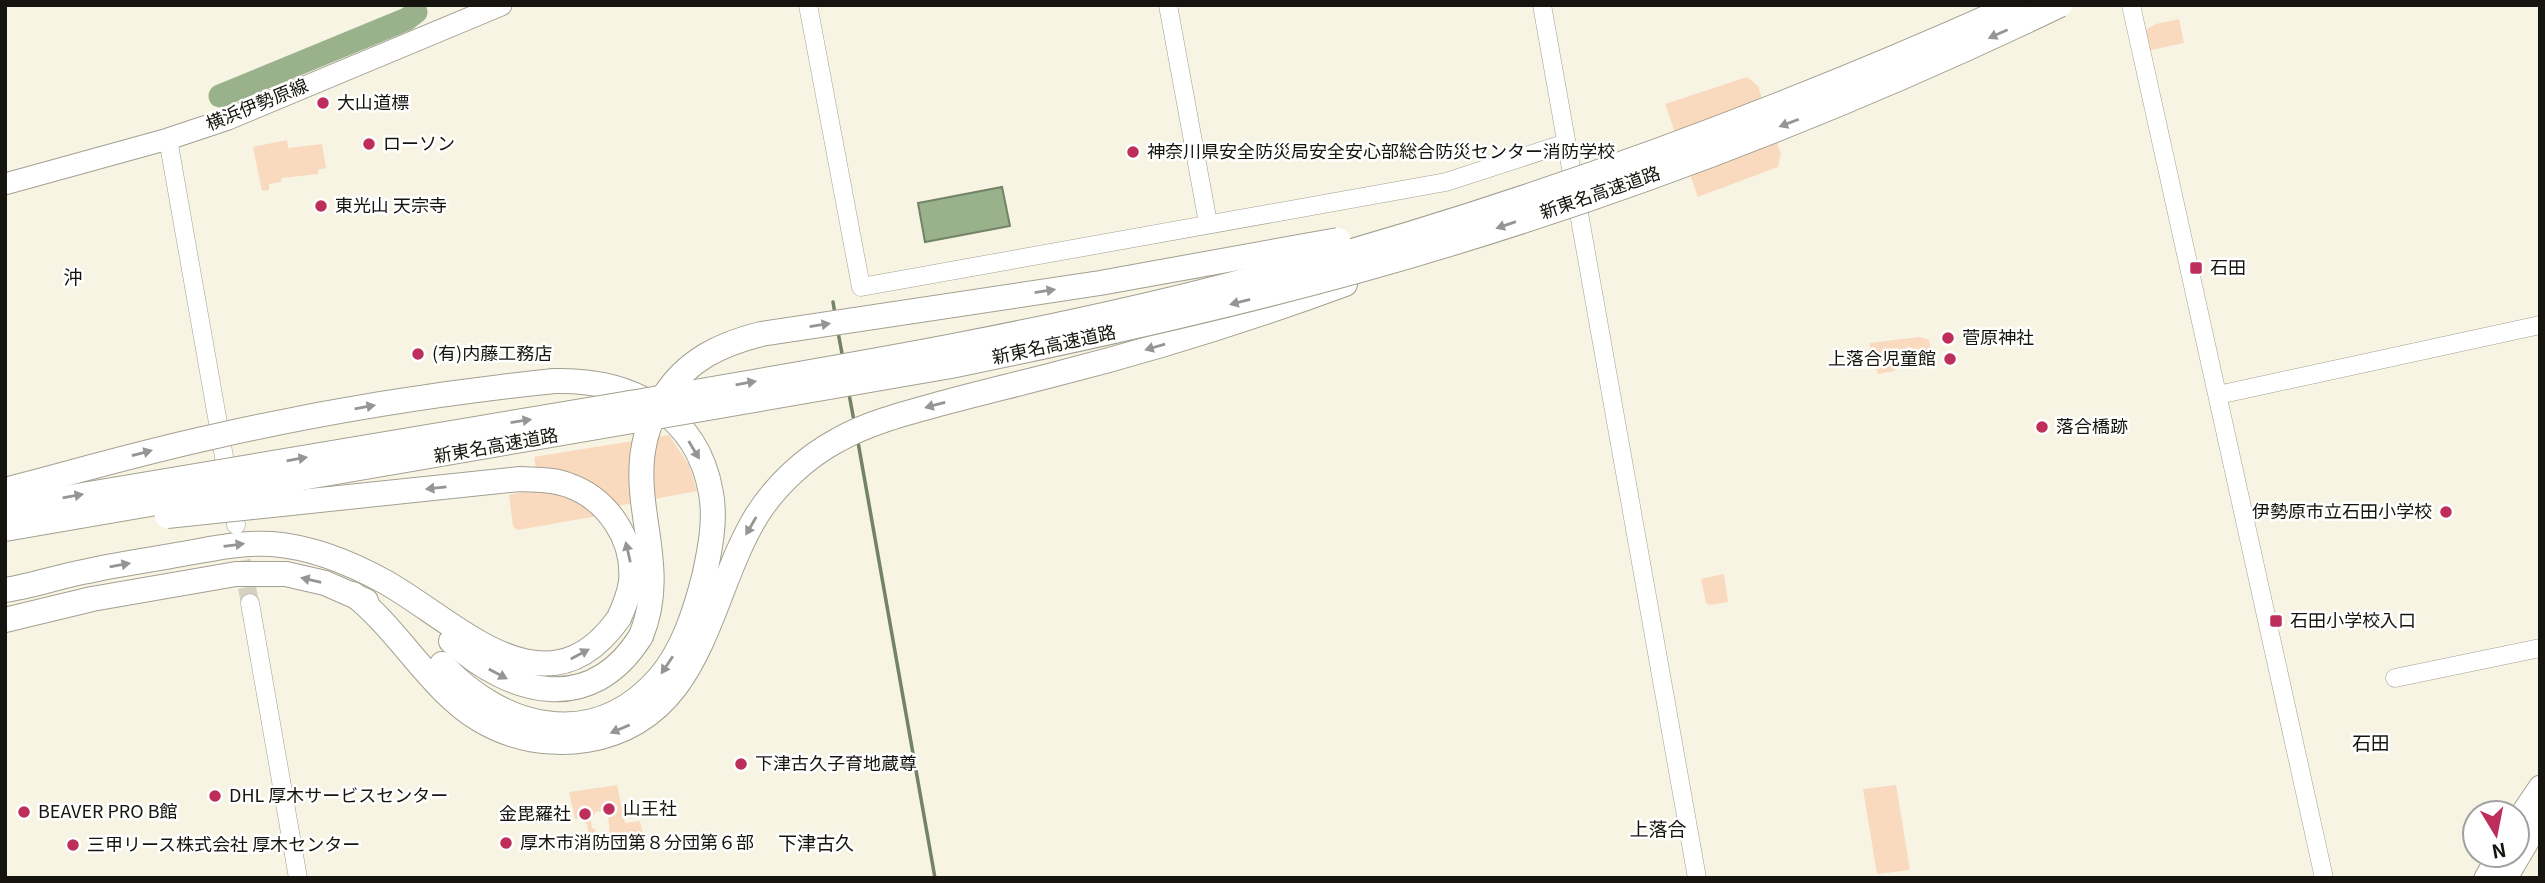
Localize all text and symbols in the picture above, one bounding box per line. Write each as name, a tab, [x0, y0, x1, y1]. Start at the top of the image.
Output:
one-way arrow	[1988, 28, 2008, 40]
street label: 横浜伊勢原線	[201, 71, 311, 135]
place label: 大山道標	[337, 88, 409, 114]
marker: 大山道標	[315, 95, 331, 111]
one-way arrow	[1778, 117, 1799, 128]
place label: ローソン	[383, 129, 455, 155]
marker: ローソン	[361, 136, 377, 152]
place label: 神奈川県安全防災局安全安心部総合防災センター消防学校	[1147, 137, 1615, 163]
marker: 神奈川県安全防災局安全安心部総合防災センター消防学校	[1125, 144, 1141, 160]
street label: 新東名高速道路	[1536, 158, 1663, 224]
place label: 東光山 天宗寺	[335, 191, 447, 217]
marker: 東光山 天宗寺	[313, 198, 329, 214]
one-way arrow	[1495, 221, 1516, 231]
place label: 石田	[2210, 253, 2246, 279]
marker: 石田	[2188, 260, 2204, 276]
district label: 沖	[63, 262, 83, 289]
one-way arrow	[1034, 285, 1056, 296]
one-way arrow	[1229, 297, 1251, 308]
street label: 新東名高速道路	[989, 317, 1118, 369]
one-way arrow	[809, 319, 831, 330]
place label: 菅原神社	[1962, 323, 2034, 349]
marker: 菅原神社	[1940, 330, 1956, 346]
place label: (有)内藤工務店	[432, 339, 552, 365]
one-way arrow	[1145, 343, 1166, 353]
place label: 上落合児童館	[1828, 344, 1936, 370]
marker: (有)内藤工務店	[410, 346, 426, 362]
marker: 上落合児童館	[1942, 351, 1958, 367]
one-way arrow	[735, 377, 757, 388]
one-way arrow	[924, 400, 946, 411]
one-way arrow	[354, 401, 376, 412]
place label: 落合橋跡	[2056, 412, 2128, 438]
one-way arrow	[510, 415, 532, 426]
marker: 落合橋跡	[2034, 419, 2050, 435]
street label: 新東名高速道路	[431, 420, 560, 468]
one-way arrow	[688, 440, 701, 459]
one-way arrow	[132, 448, 153, 458]
one-way arrow	[286, 453, 308, 464]
one-way arrow	[425, 483, 447, 494]
one-way arrow	[62, 490, 84, 501]
place label: 伊勢原市立石田小学校	[2252, 497, 2432, 523]
marker: 伊勢原市立石田小学校	[2438, 504, 2454, 520]
one-way arrow	[745, 516, 757, 536]
one-way arrow	[223, 540, 245, 551]
one-way arrow	[622, 541, 633, 563]
one-way arrow	[109, 559, 131, 570]
one-way arrow	[300, 574, 322, 585]
place label: 石田小学校入口	[2290, 606, 2416, 632]
marker: 石田小学校入口	[2268, 613, 2284, 629]
one-way arrow	[570, 648, 590, 659]
one-way arrow	[661, 655, 674, 675]
one-way arrow	[488, 668, 507, 680]
one-way arrow	[610, 723, 630, 735]
district label: 石田	[2352, 728, 2390, 755]
place label: 下津古久子育地蔵尊	[755, 749, 917, 775]
marker: 下津古久子育地蔵尊	[733, 756, 749, 772]
place label: DHL 厚木サービスセンター	[229, 781, 448, 807]
marker: DHL 厚木サービスセンター	[207, 788, 223, 804]
place label: 山王社	[623, 794, 677, 820]
place label: BEAVER PRO B館	[38, 797, 178, 823]
place label: 金毘羅社	[499, 799, 571, 825]
north arrow	[2461, 799, 2531, 869]
marker: 山王社	[601, 801, 617, 817]
marker: BEAVER PRO B館	[16, 804, 32, 820]
marker: 金毘羅社	[577, 806, 593, 822]
district label: 上落合	[1629, 814, 1687, 841]
place label: 厚木市消防団第８分団第６部	[520, 828, 754, 854]
district label: 下津古久	[778, 828, 854, 855]
place label: 三甲リース株式会社 厚木センター	[87, 830, 360, 856]
marker: 厚木市消防団第８分団第６部	[498, 835, 514, 851]
marker: 三甲リース株式会社 厚木センター	[65, 837, 81, 853]
text: N	[2490, 838, 2509, 867]

